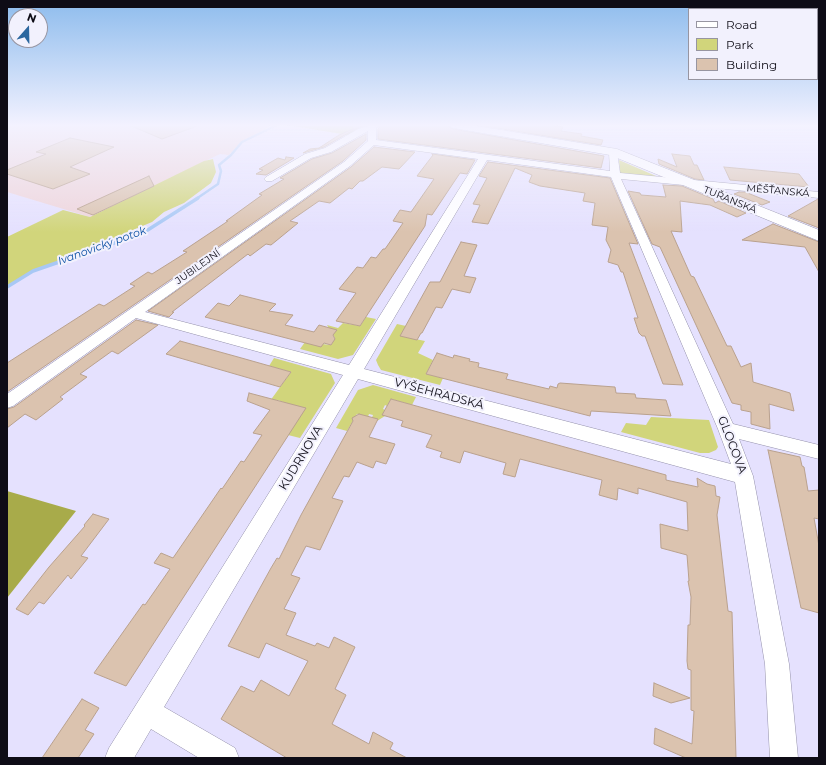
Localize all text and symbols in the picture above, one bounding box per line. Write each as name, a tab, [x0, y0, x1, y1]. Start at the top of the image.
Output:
north arrow	[8, 8, 48, 48]
legend	[688, 8, 818, 80]
text: N	[25, 10, 38, 26]
text: Road	[726, 17, 757, 32]
text: Park	[726, 37, 753, 52]
text: Building	[726, 57, 777, 72]
street label: MĚŠŤANSKÁ	[746, 182, 810, 200]
street label: TUŘANSKÁ	[702, 184, 758, 216]
water label: Ivanovický potok	[56, 224, 148, 268]
street label: JUBILEJNÍ	[173, 247, 223, 287]
street label: VYŠEHRADSKÁ	[393, 375, 485, 413]
street label: GLOCOVA	[714, 414, 750, 476]
street label: KUDRNOVA	[276, 423, 326, 493]

